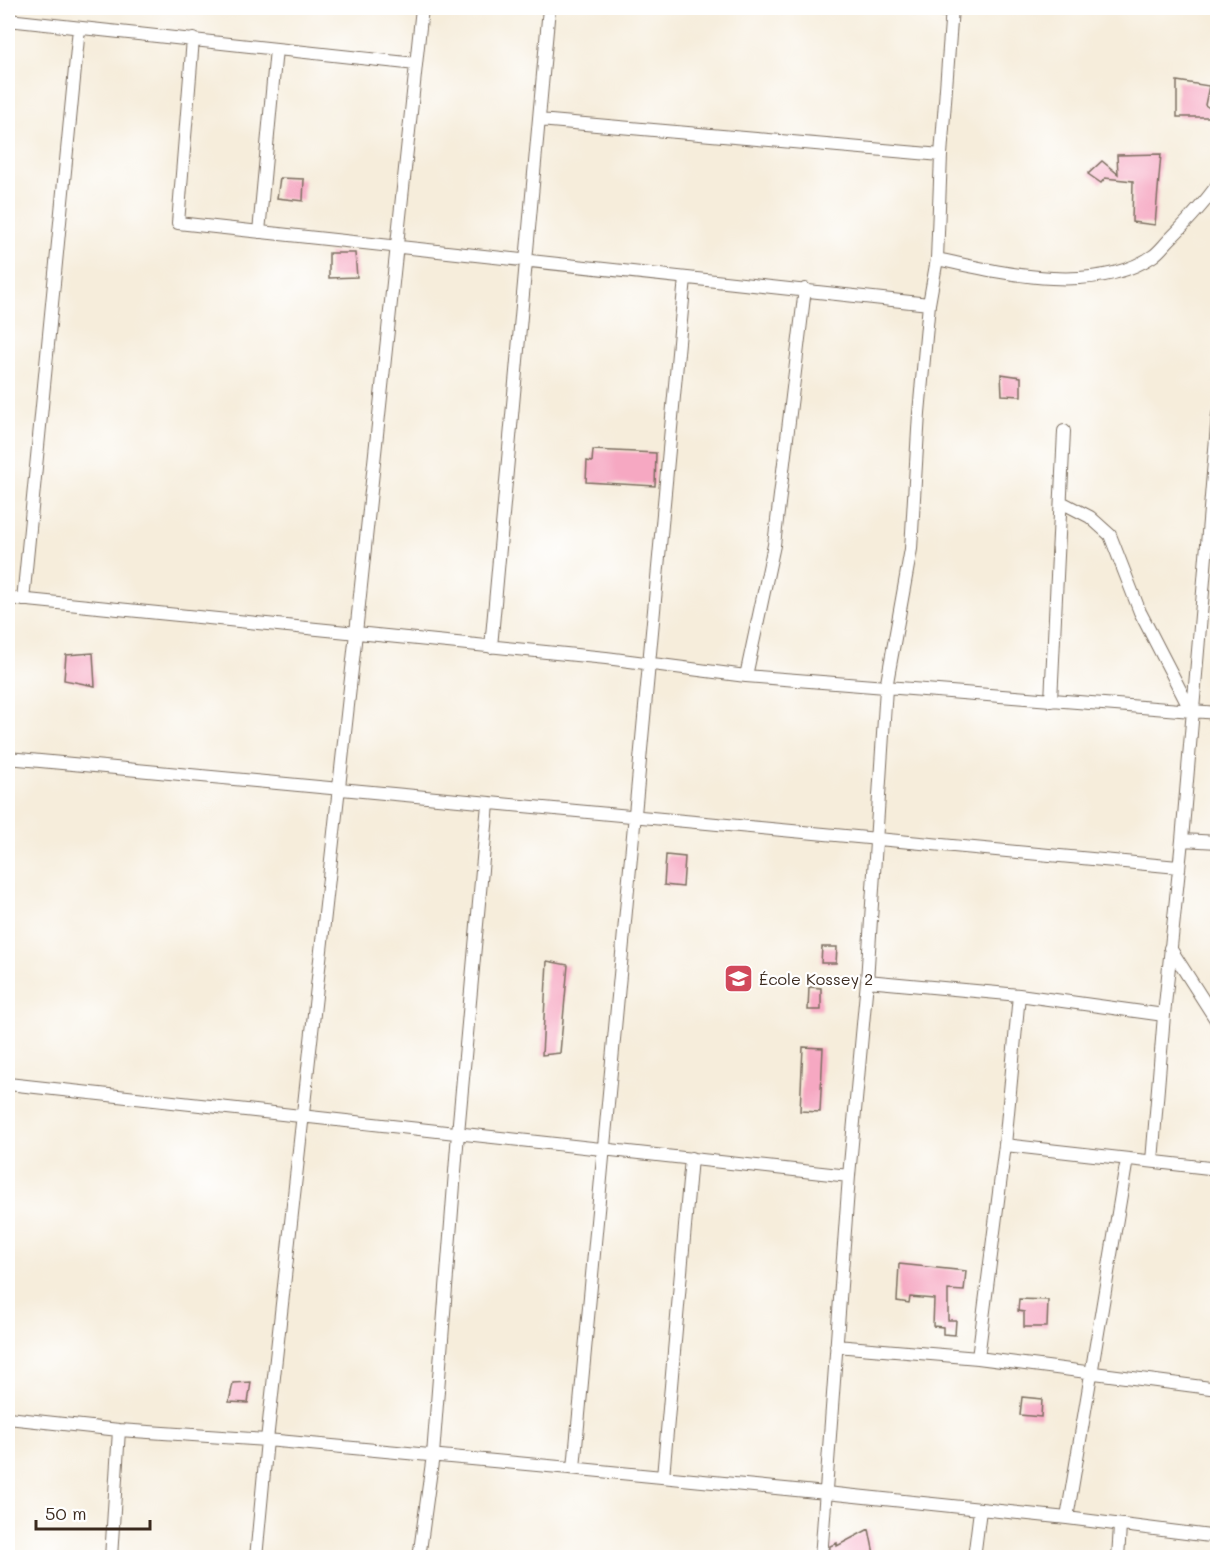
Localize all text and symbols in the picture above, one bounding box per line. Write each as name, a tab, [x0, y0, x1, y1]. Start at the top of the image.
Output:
school or university icon: École Kossey 2	[722, 963, 754, 995]
place label: École Kossey 2	[759, 968, 873, 989]
scale bar	[36, 1493, 150, 1531]
text: 50 m	[45, 1501, 87, 1525]

